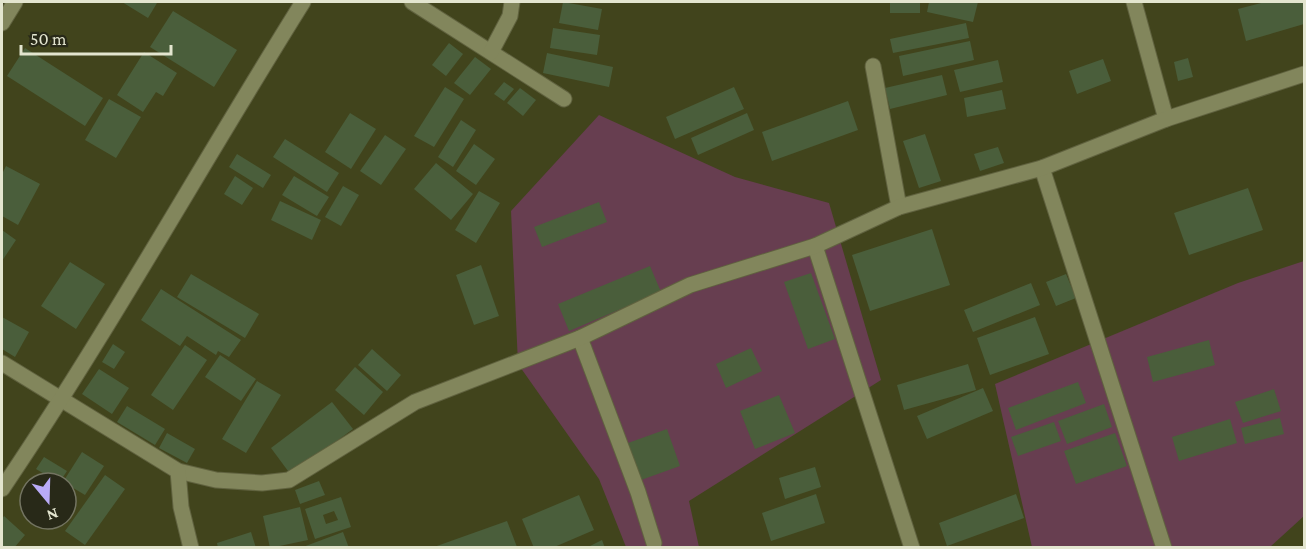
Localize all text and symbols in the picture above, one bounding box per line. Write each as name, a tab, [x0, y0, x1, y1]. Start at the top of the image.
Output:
scale bar	[21, 18, 171, 56]
text: 50 m	[30, 29, 67, 49]
north arrow	[18, 471, 78, 531]
text: N	[45, 505, 61, 525]

